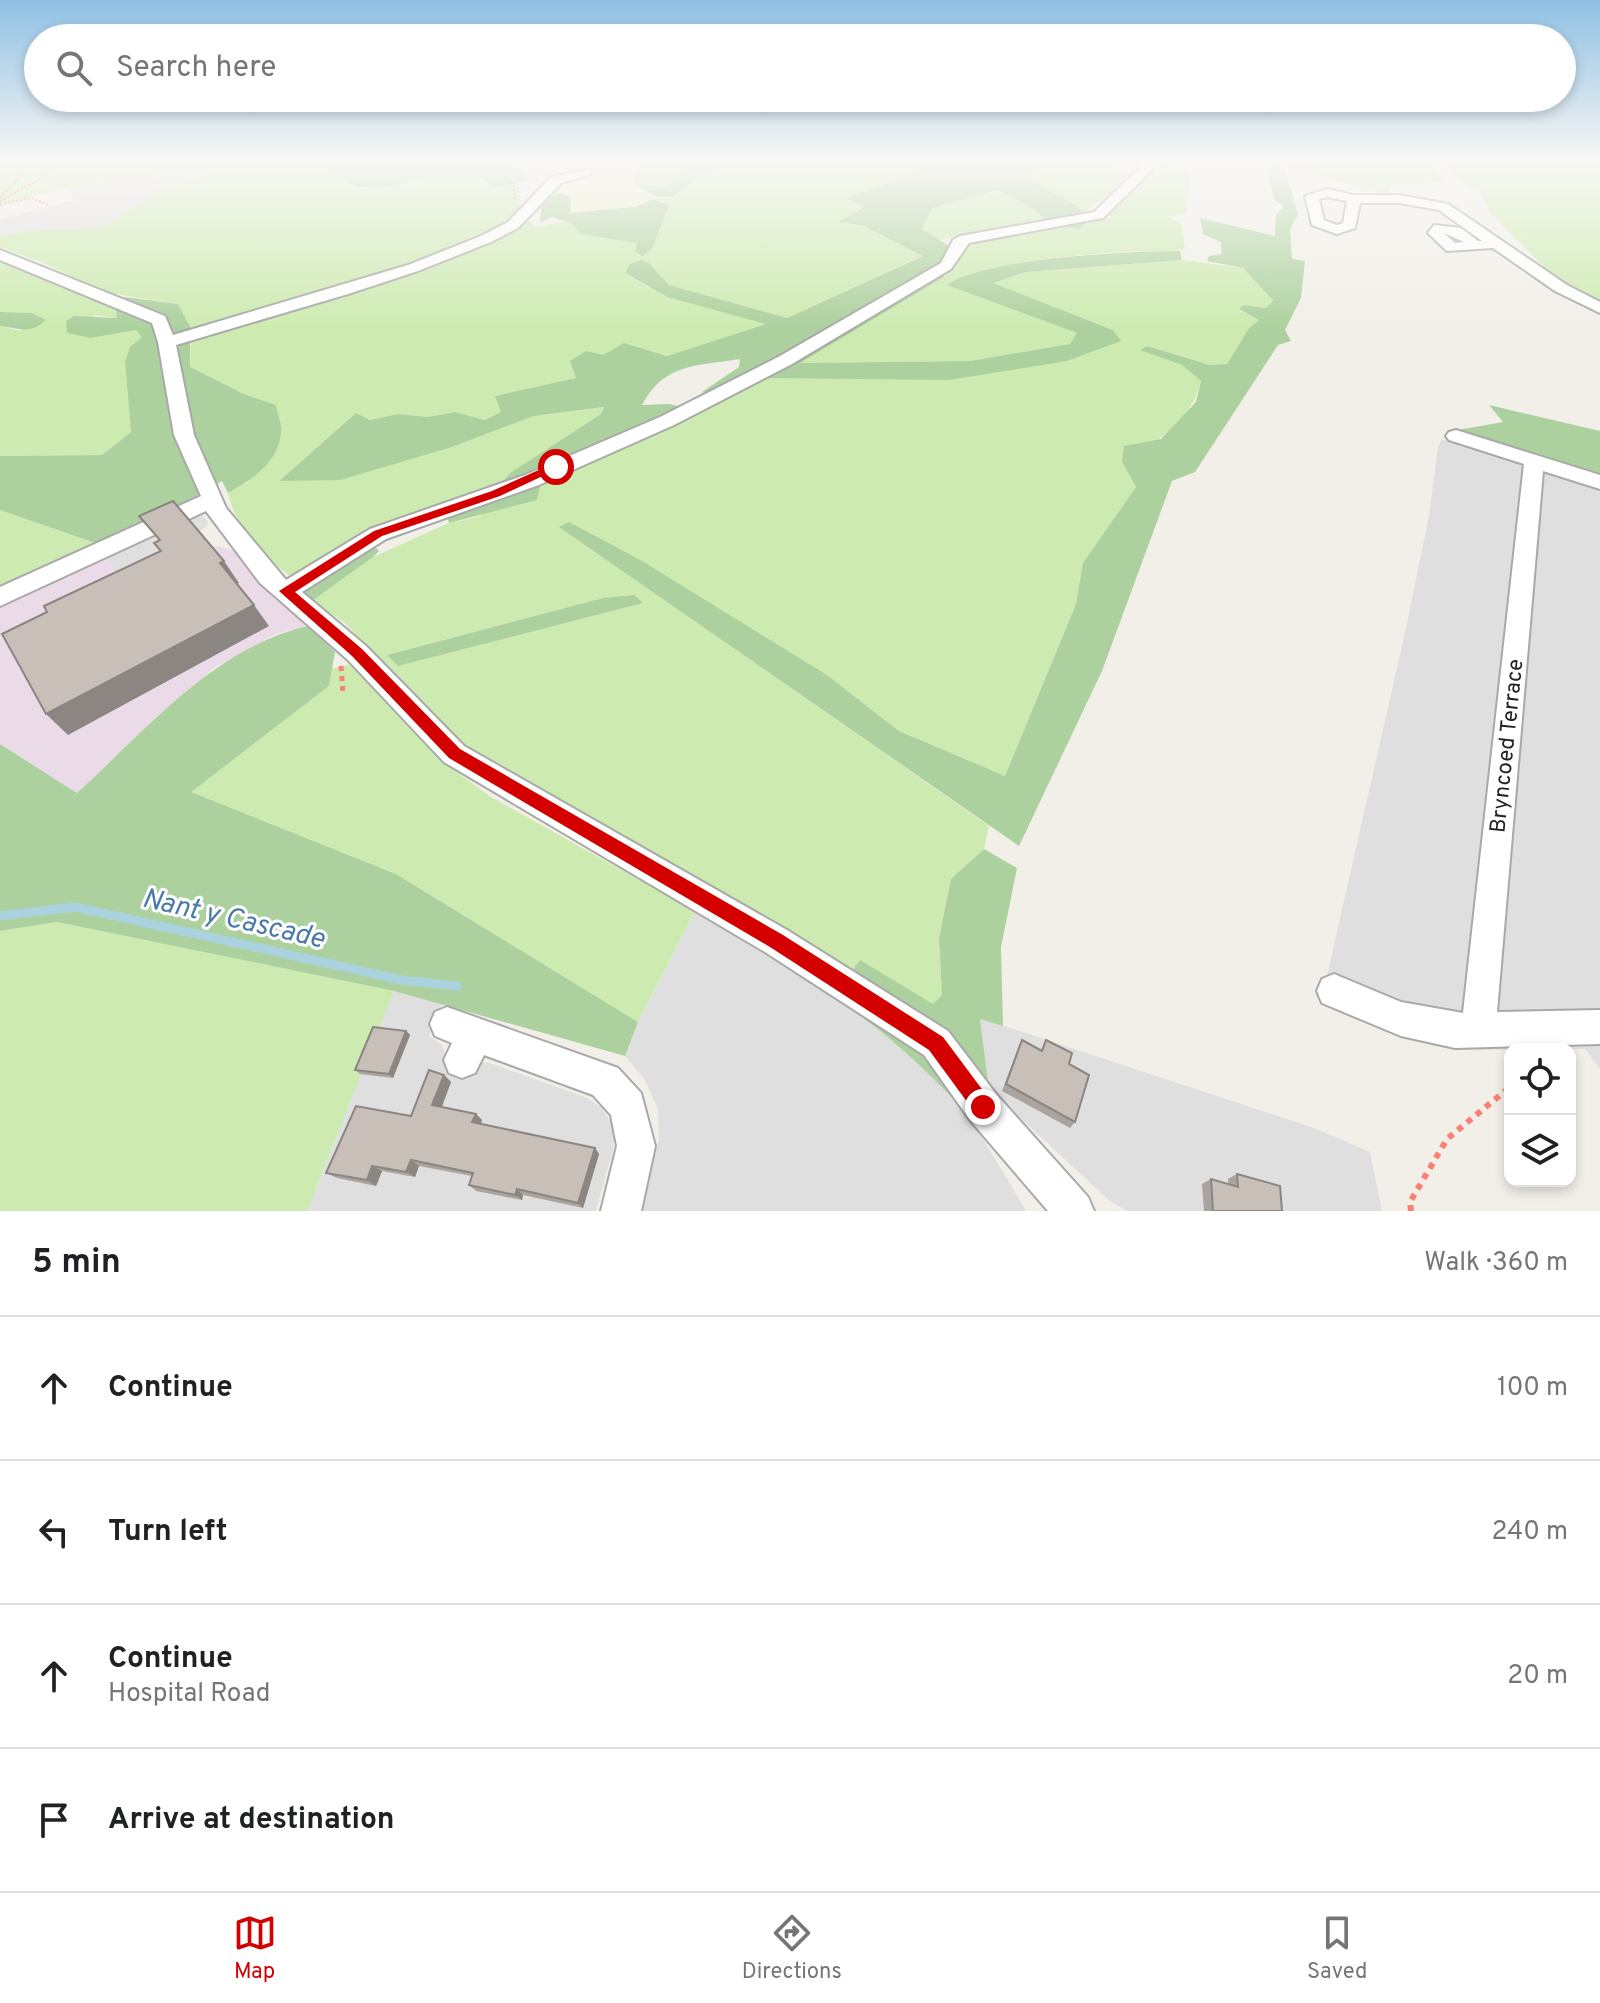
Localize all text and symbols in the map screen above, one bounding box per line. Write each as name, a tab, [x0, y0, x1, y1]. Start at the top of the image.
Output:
search box	[24, 24, 1576, 112]
icon: search	[52, 46, 96, 90]
text: Search here	[116, 50, 276, 87]
route start	[538, 449, 574, 485]
street label: Bryncoed Terrace	[1485, 658, 1531, 834]
water label: Nant y Cascade	[138, 882, 328, 959]
map controls	[1504, 1043, 1576, 1187]
button: locate	[1504, 1043, 1576, 1115]
route end	[965, 1089, 1001, 1125]
button: layers	[1504, 1115, 1576, 1187]
text: 5 min	[32, 1242, 121, 1285]
text: Walk · 360 m	[1424, 1247, 1568, 1280]
icon: ahead	[32, 1366, 76, 1410]
text: Continue	[108, 1370, 233, 1407]
text: 100 m	[1497, 1372, 1568, 1405]
icon: left	[32, 1510, 76, 1554]
text: Turn left	[108, 1514, 228, 1551]
text: 240 m	[1491, 1516, 1568, 1549]
text: Continue	[108, 1641, 233, 1678]
icon: ahead	[32, 1654, 76, 1698]
text: 20 m	[1507, 1660, 1568, 1693]
text: Hospital Road	[108, 1678, 270, 1711]
icon: arrive	[32, 1798, 76, 1842]
text: Arrive at destination	[108, 1802, 394, 1839]
tab: Map	[233, 1911, 277, 1986]
tab: Directions	[742, 1911, 842, 1986]
tab: Saved	[1307, 1911, 1367, 1986]

